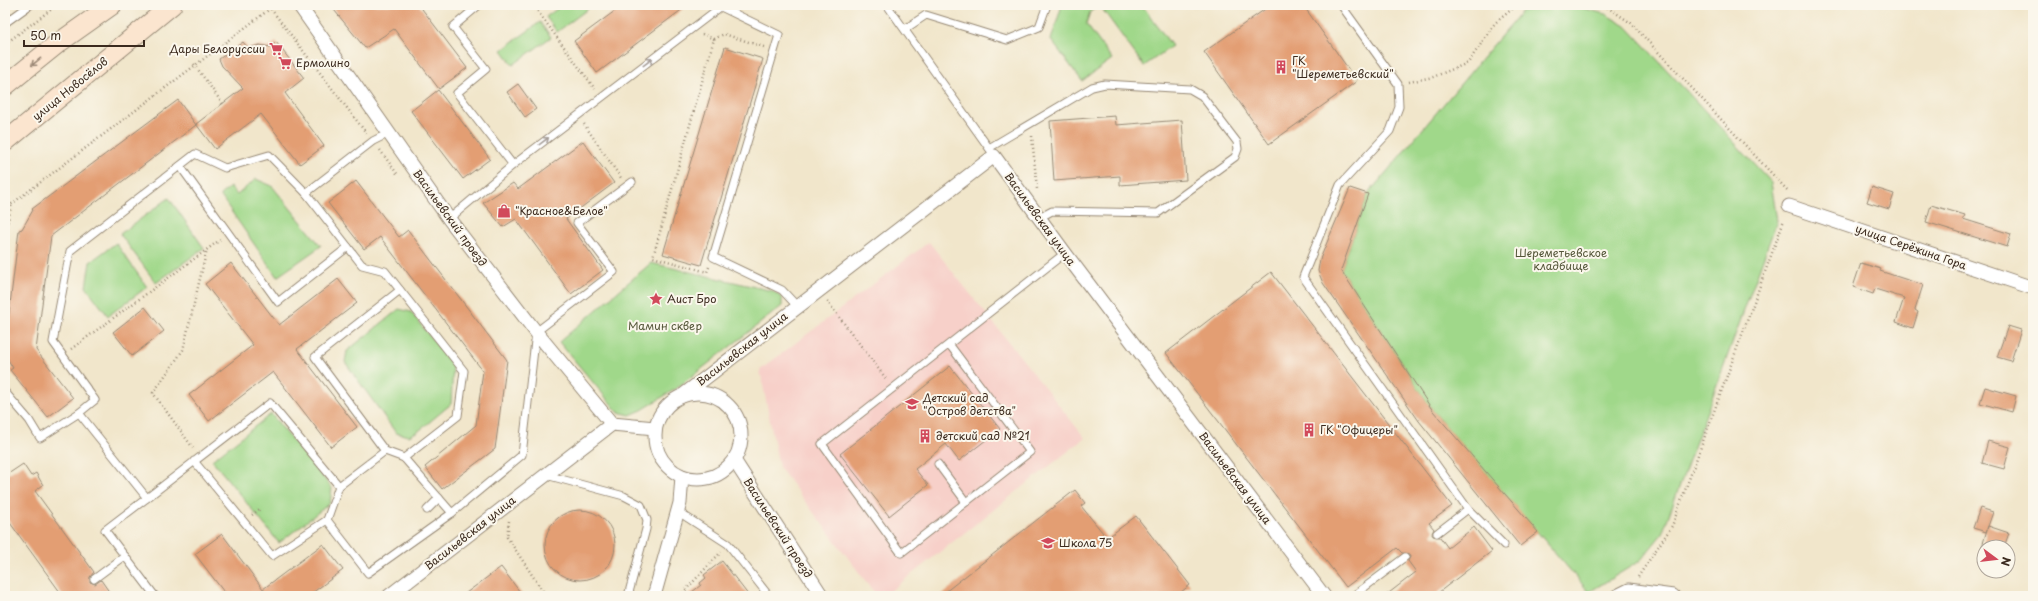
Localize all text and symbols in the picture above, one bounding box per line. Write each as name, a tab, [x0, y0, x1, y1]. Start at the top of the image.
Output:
scale bar	[24, 22, 144, 48]
text: 50 m	[30, 26, 61, 44]
place label: Дары Белоруссии	[169, 40, 265, 57]
supermarket icon: Дары Белоруссии	[268, 41, 284, 57]
place label: ГК "Шереметьевский"	[1292, 52, 1394, 82]
street label: улица Новосёлов	[28, 53, 111, 124]
place label: Ермолино	[296, 54, 350, 71]
supermarket icon: Ермолино	[277, 55, 293, 71]
one-way arrow	[30, 57, 41, 66]
one-way arrow	[642, 58, 653, 67]
building icon: ГК "Шереметьевский"	[1273, 59, 1289, 75]
one-way arrow	[539, 137, 550, 145]
street label: Васильевский проезд	[409, 166, 491, 270]
street label: Васильевская улица	[1001, 169, 1080, 269]
place label: "Красное&Белое"	[515, 202, 608, 219]
shop icon: "Красное&Белое"	[496, 203, 512, 219]
street label: улица Серёжина Гора	[1853, 220, 1969, 274]
park label: Шереметьевское кладбище	[1515, 244, 1607, 274]
place label: Аист Бро	[667, 290, 716, 307]
place icon: Аист Бро	[648, 291, 664, 307]
street label: Васильевская улица	[692, 307, 791, 390]
park label: Мамин сквер	[628, 317, 702, 334]
place label: Детский сад "Остров детства"	[922, 389, 1016, 419]
school or university icon: Детский сад "Остров детства"	[904, 396, 920, 412]
place label: ГК "Офицеры"	[1320, 421, 1398, 438]
building icon: ГК "Офицеры"	[1301, 422, 1317, 438]
place label: детский сад №21	[936, 427, 1030, 444]
building icon: детский сад №21	[917, 428, 933, 444]
street label: Васильевская улица	[1195, 428, 1276, 527]
street label: Васильевский проезд	[740, 474, 817, 581]
street label: Васильевская улица	[420, 491, 519, 574]
place label: Школа 75	[1059, 534, 1112, 551]
school or university icon: Школа 75	[1040, 535, 1056, 551]
north arrow	[1976, 539, 2016, 579]
text: N	[1997, 555, 2015, 568]

